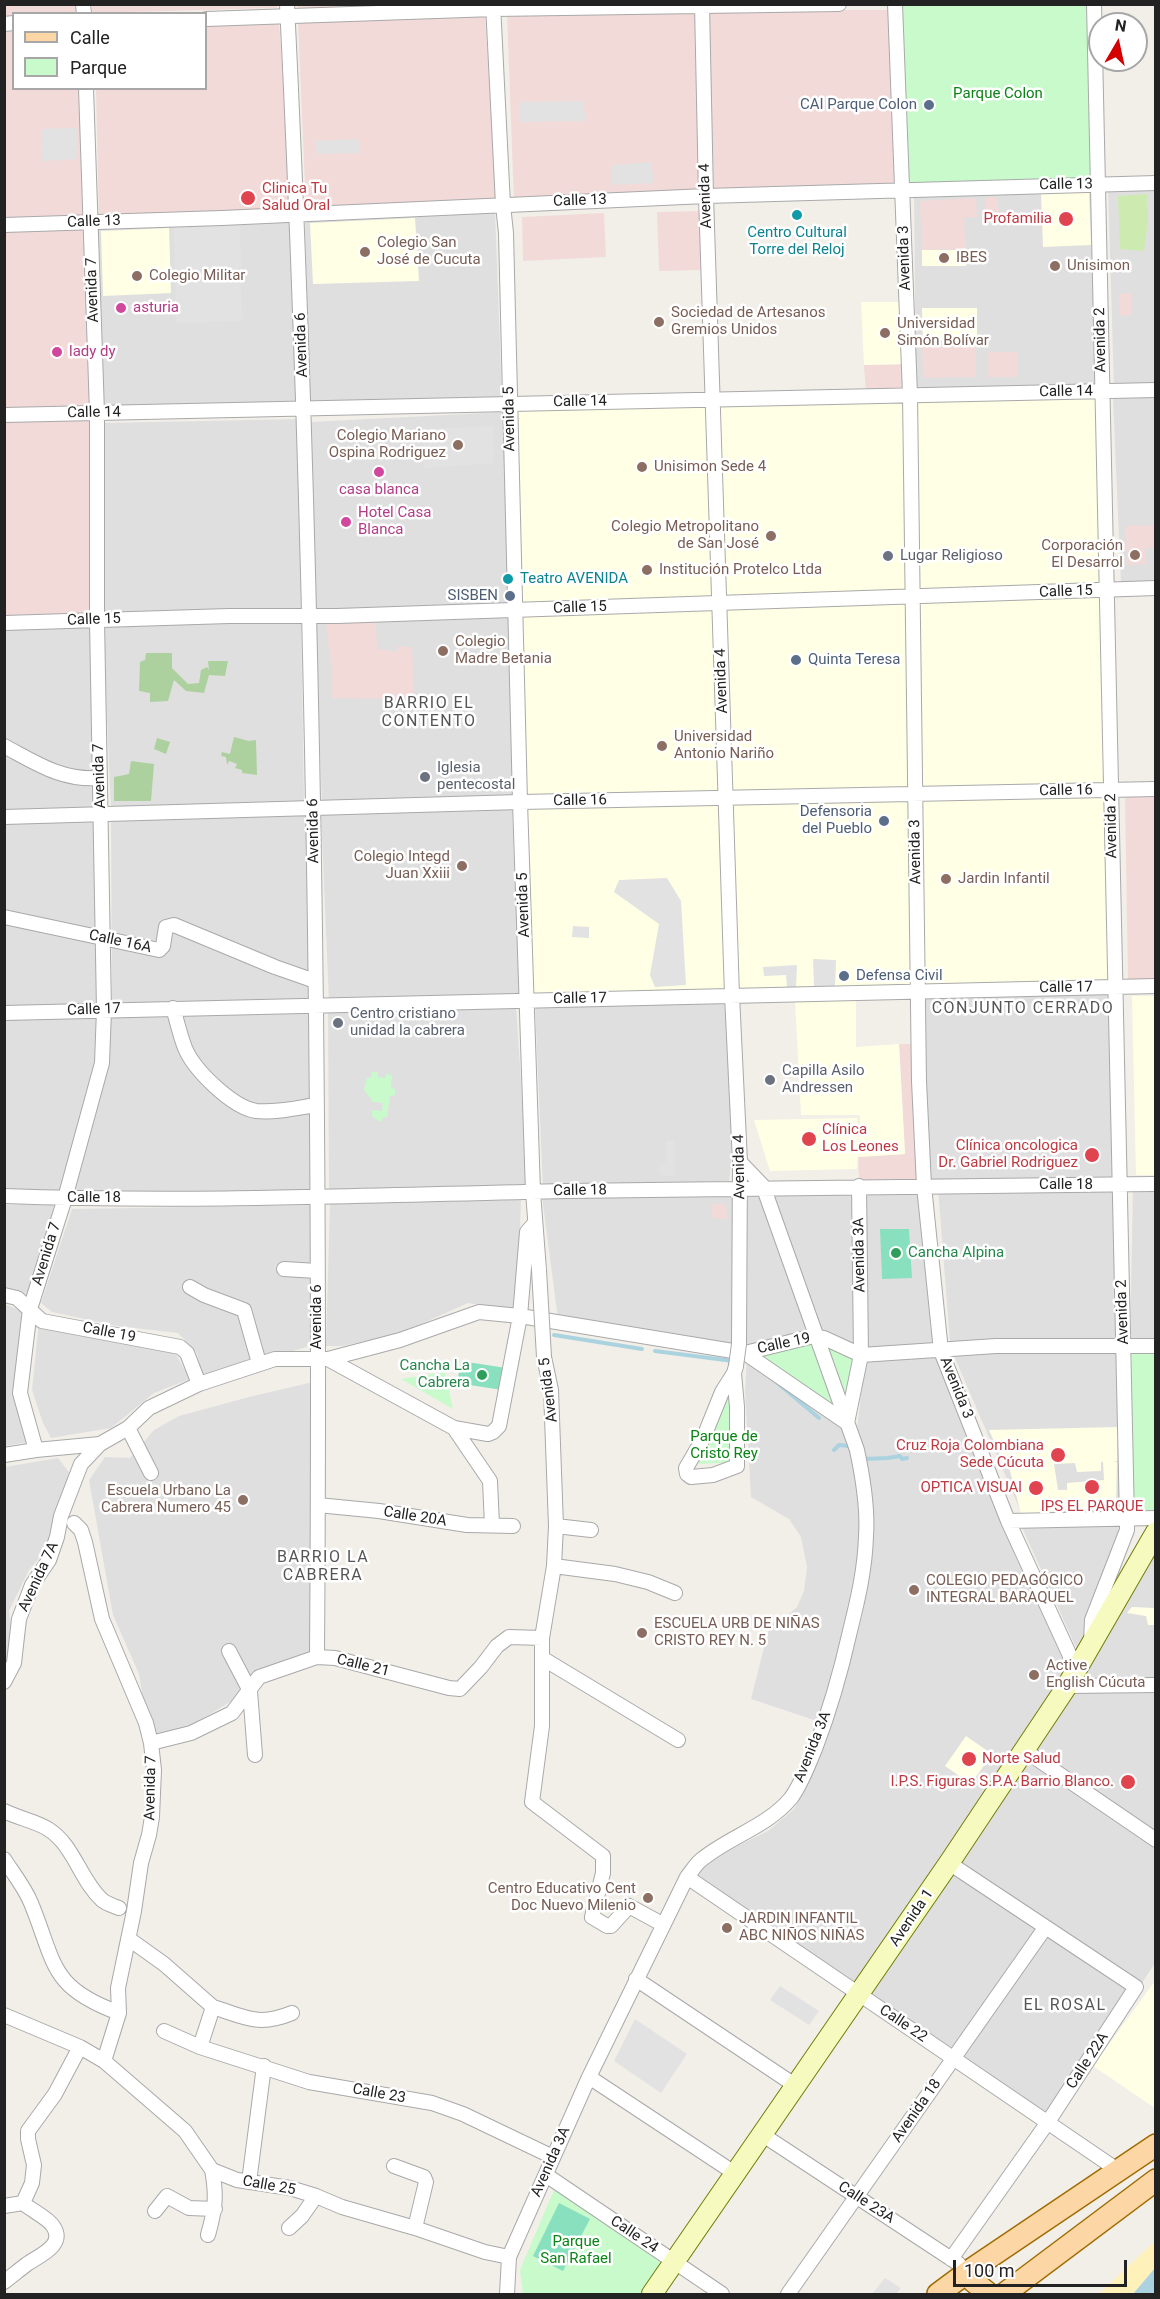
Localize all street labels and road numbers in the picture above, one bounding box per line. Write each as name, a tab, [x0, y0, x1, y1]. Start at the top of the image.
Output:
street label: Avenida 4	[696, 163, 716, 229]
street label: Calle 13	[1039, 176, 1093, 194]
street label: Calle 13	[553, 191, 607, 211]
street label: Calle 13	[67, 212, 121, 232]
street label: Avenida 3	[895, 225, 915, 291]
street label: Avenida 7	[83, 257, 103, 323]
street label: Avenida 2	[1091, 307, 1111, 373]
street label: Avenida 6	[292, 312, 312, 378]
street label: Calle 14	[1039, 383, 1093, 401]
street label: Avenida 5	[500, 386, 520, 452]
street label: Calle 14	[553, 393, 607, 411]
street label: Calle 14	[67, 404, 121, 422]
street label: Calle 15	[1039, 582, 1093, 602]
street label: Calle 15	[553, 598, 607, 618]
street label: Calle 15	[67, 610, 121, 630]
street label: Avenida 4	[712, 648, 732, 714]
street label: Avenida 7	[90, 743, 110, 809]
street label: Calle 16	[1039, 782, 1093, 800]
street label: Calle 16	[553, 792, 607, 810]
street label: Avenida 2	[1102, 793, 1122, 859]
street label: Avenida 6	[304, 798, 324, 864]
street label: Avenida 3	[906, 819, 926, 885]
street label: Avenida 5	[514, 872, 534, 938]
street label: Calle 16A	[87, 927, 153, 957]
street label: Calle 17	[1039, 979, 1093, 997]
street label: Calle 17	[553, 990, 607, 1008]
street label: Calle 17	[67, 1000, 121, 1020]
street label: Avenida 4	[730, 1134, 750, 1200]
street label: Calle 18	[1039, 1176, 1093, 1194]
street label: Calle 18	[553, 1182, 607, 1200]
street label: Calle 18	[67, 1189, 121, 1207]
street label: Avenida 3A	[850, 1217, 870, 1293]
street label: Avenida 7	[29, 1220, 65, 1288]
street label: Avenida 2	[1113, 1279, 1133, 1345]
street label: Avenida 6	[308, 1284, 326, 1350]
street label: Calle 19	[81, 1319, 137, 1347]
street label: Calle 19	[756, 1330, 812, 1358]
street label: Avenida 3	[935, 1354, 977, 1422]
street label: Avenida 5	[536, 1357, 562, 1423]
street label: Calle 20A	[382, 1503, 448, 1531]
street label: Avenida 7A	[15, 1539, 63, 1615]
street label: Calle 21	[335, 1651, 391, 1681]
street label: Avenida 3A	[791, 1709, 835, 1785]
street label: Avenida 7	[141, 1755, 161, 1821]
street label: Avenida 1	[886, 1886, 938, 1950]
street label: Calle 22	[876, 2002, 930, 2046]
street label: Calle 22A	[1063, 2029, 1113, 2093]
street label: Avenida 18	[888, 2076, 946, 2146]
street label: Calle 23	[351, 2080, 407, 2108]
street label: Avenida 3A	[528, 2124, 574, 2200]
street label: Calle 25	[241, 2172, 297, 2200]
street label: Calle 23A	[834, 2178, 898, 2228]
street label: Calle 24	[607, 2213, 661, 2257]

